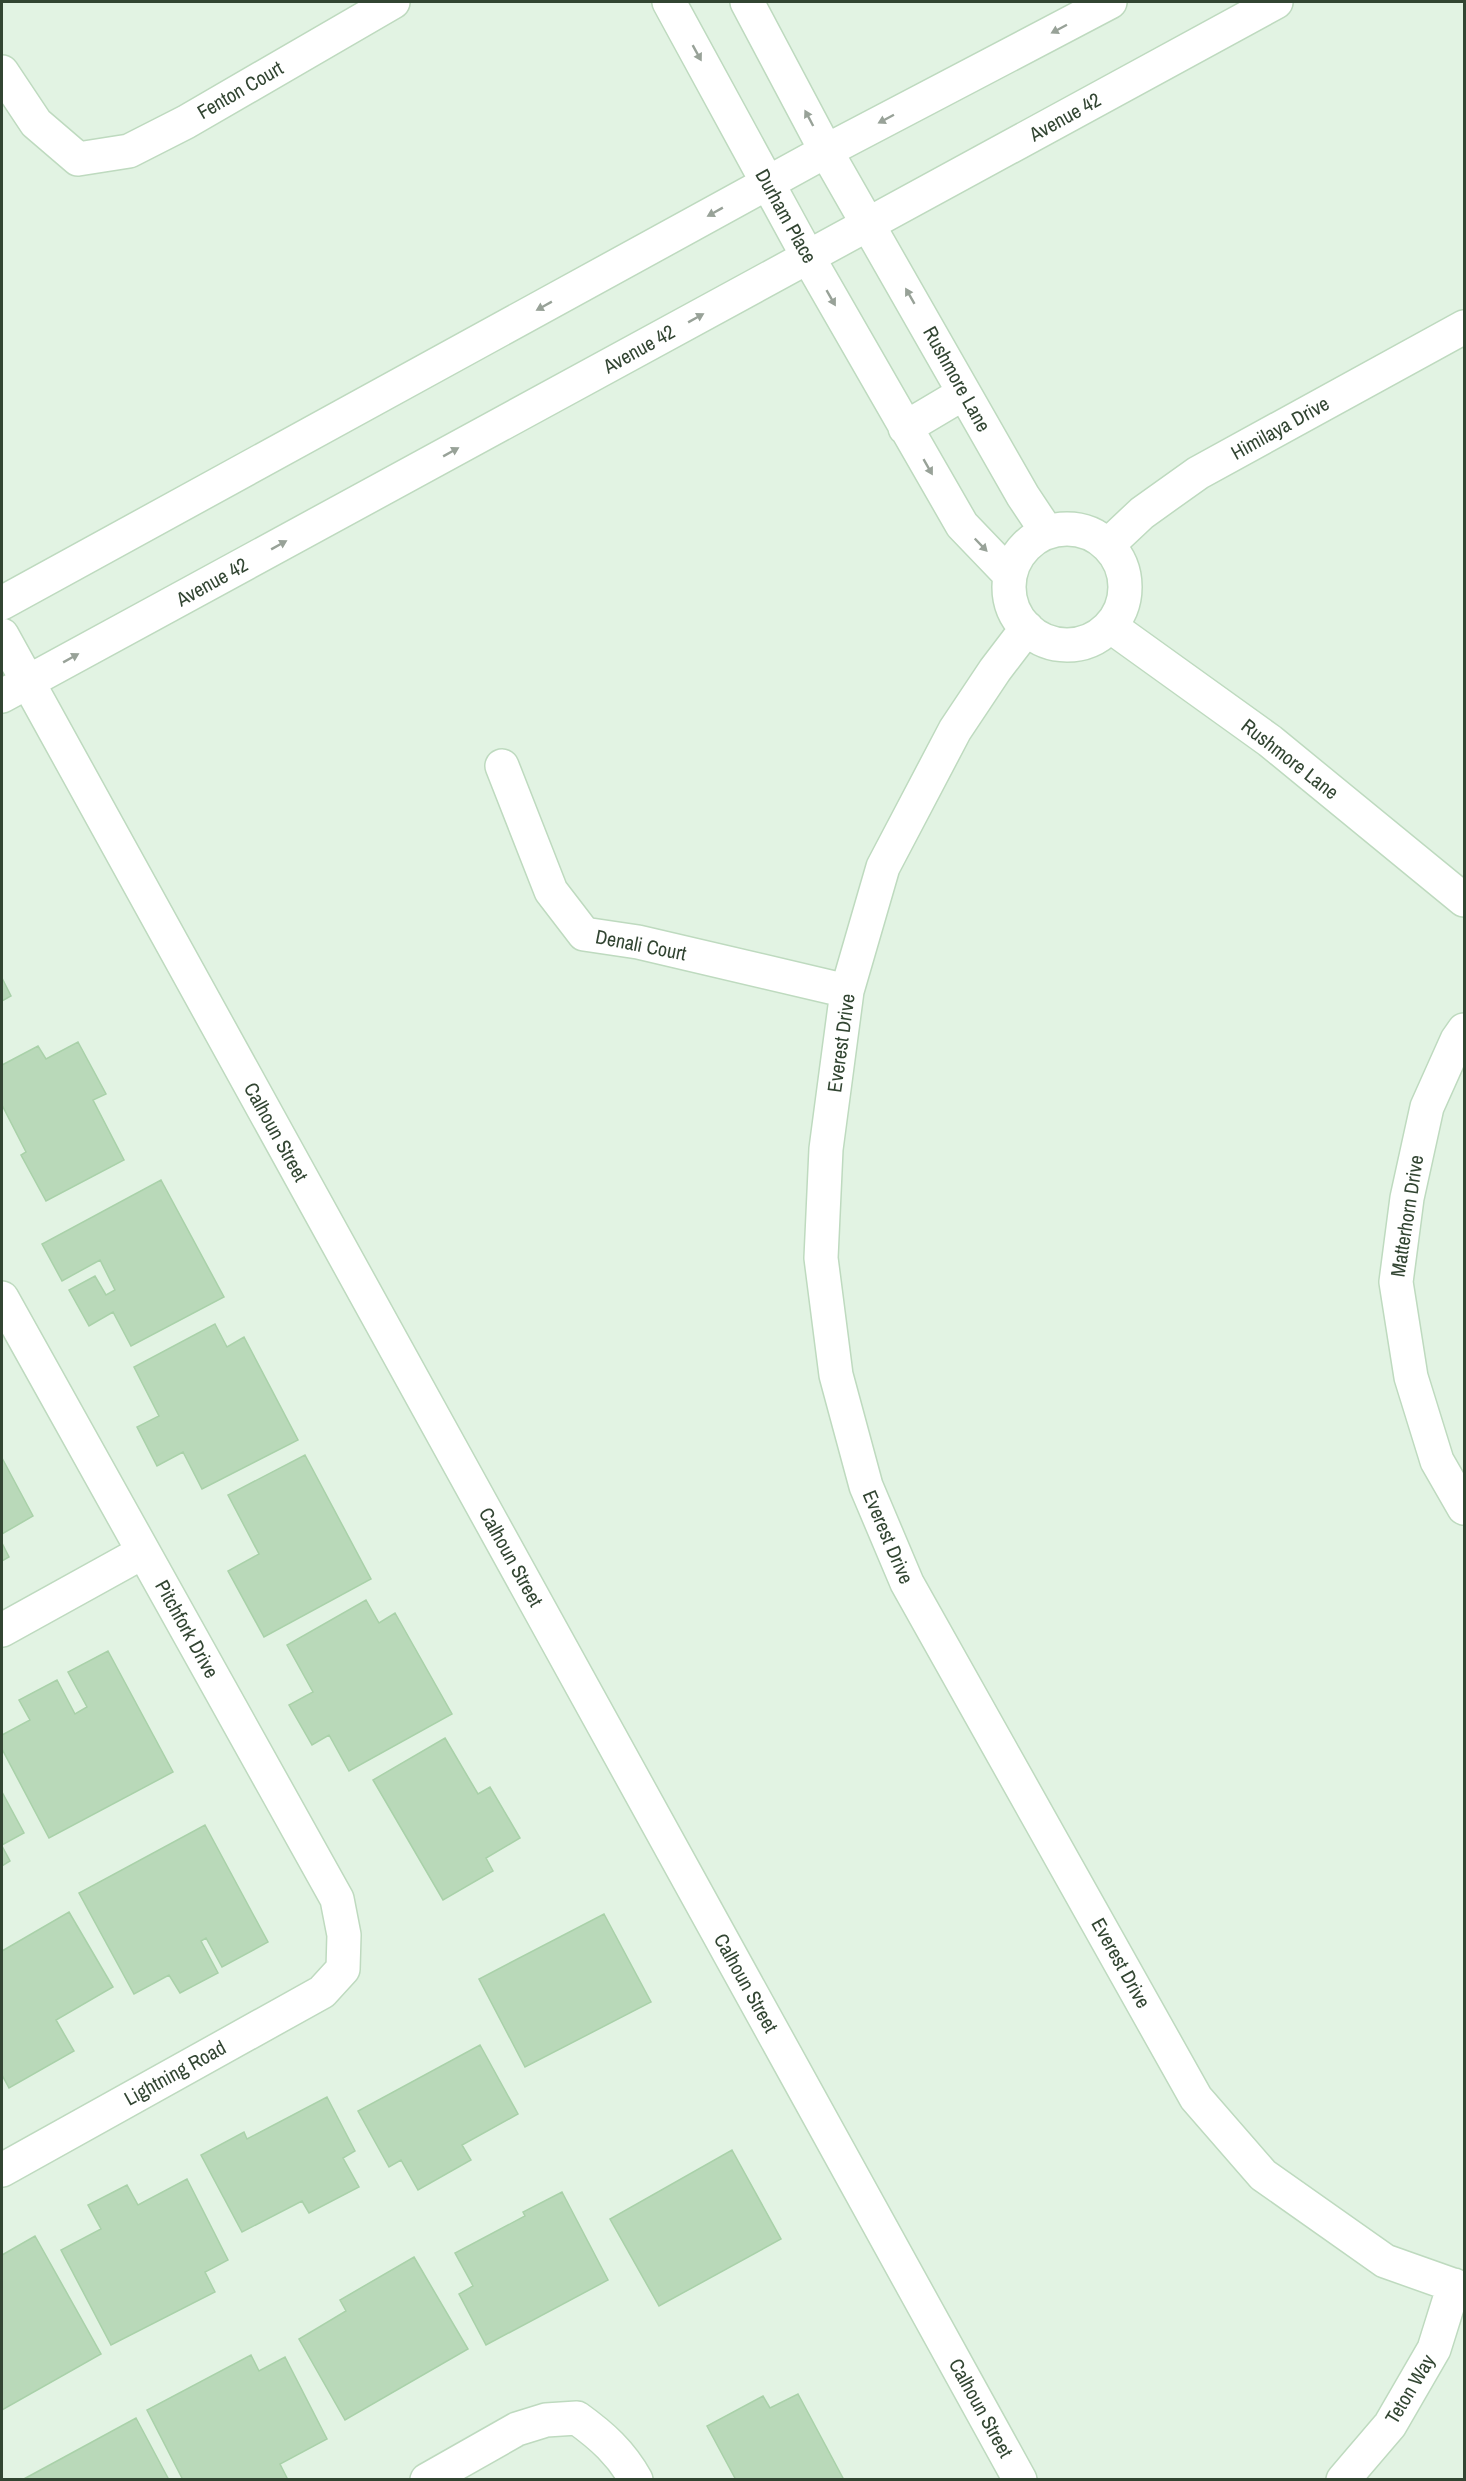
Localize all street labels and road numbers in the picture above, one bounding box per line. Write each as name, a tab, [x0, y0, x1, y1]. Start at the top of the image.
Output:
street label: Fenton Court	[192, 54, 288, 125]
street label: Avenue 42	[1023, 86, 1105, 148]
street label: Durham Place	[749, 164, 823, 268]
street label: Avenue 42	[597, 318, 679, 380]
street label: Rushmore Lane	[917, 321, 998, 436]
street label: Himilaya Drive	[1226, 389, 1334, 466]
street label: Avenue 42	[170, 551, 252, 613]
street label: Rushmore Lane	[1236, 712, 1345, 805]
street label: Denali Court	[593, 922, 689, 967]
street label: Everest Drive	[820, 992, 861, 1094]
street label: Calhoun Street	[238, 1077, 315, 1187]
street label: Matterhorn Drive	[1384, 1153, 1429, 1279]
street label: Everest Drive	[857, 1486, 920, 1588]
street label: Calhoun Street	[473, 1502, 550, 1612]
street label: Pitchfork Drive	[149, 1575, 226, 1683]
street label: Everest Drive	[1086, 1913, 1157, 2013]
street label: Calhoun Street	[708, 1928, 785, 2038]
street label: Lightning Road	[119, 2034, 230, 2112]
street label: Teton Way	[1378, 2348, 1441, 2429]
street label: Calhoun Street	[943, 2353, 1020, 2463]

